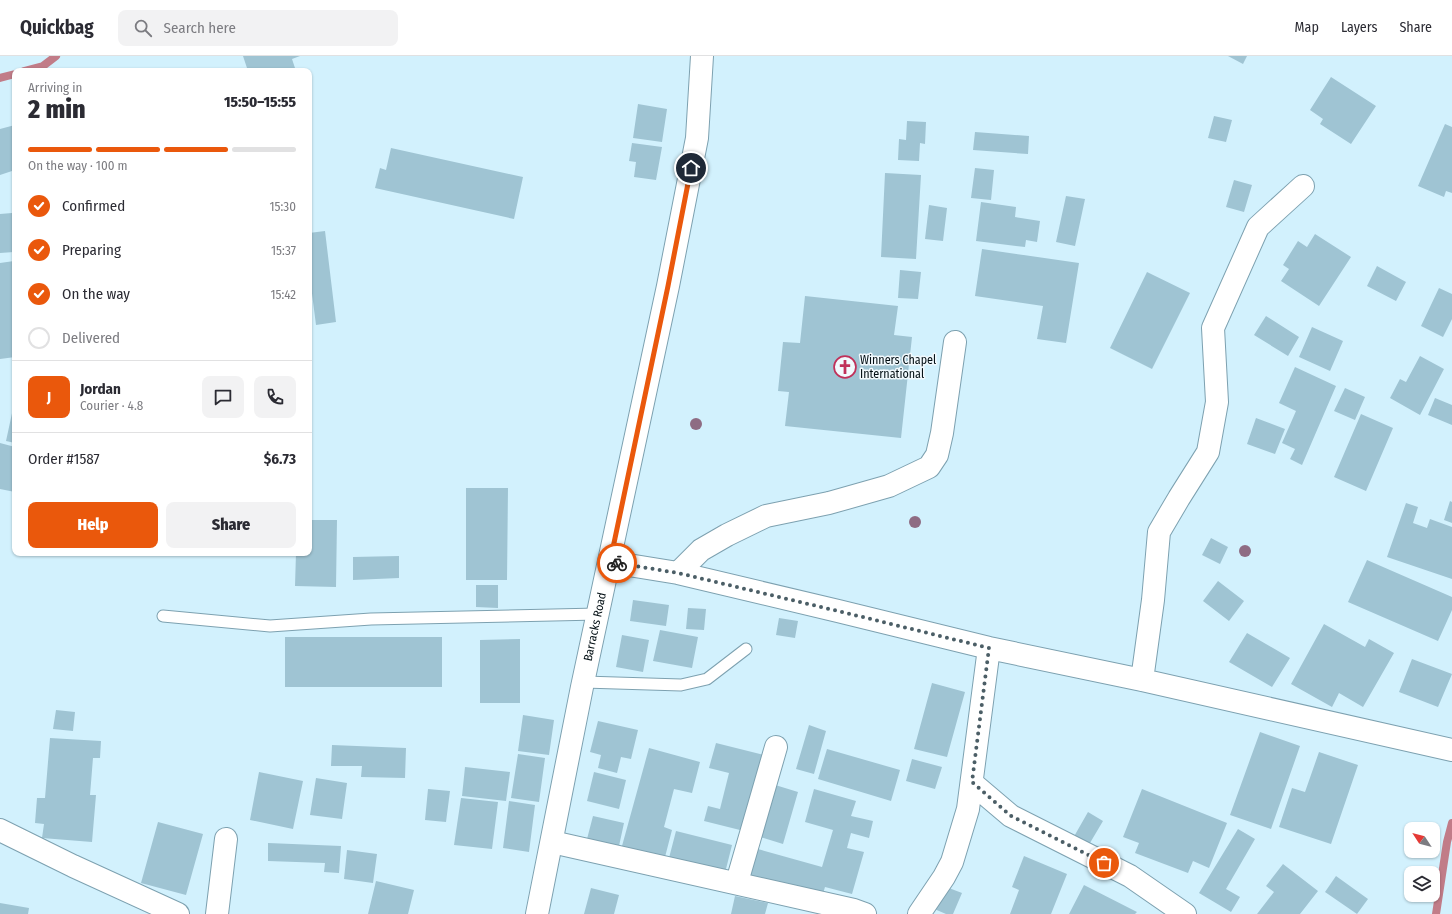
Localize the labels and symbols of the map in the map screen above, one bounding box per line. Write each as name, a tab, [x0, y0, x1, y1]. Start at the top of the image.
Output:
pin	[674, 151, 708, 185]
place label: Winners Chapel International	[860, 353, 936, 381]
church icon: Winners Chapel International	[832, 354, 858, 380]
courier	[597, 543, 637, 583]
street label: Barracks Road	[581, 591, 609, 662]
north arrow	[1404, 822, 1440, 858]
pin	[1087, 846, 1121, 880]

